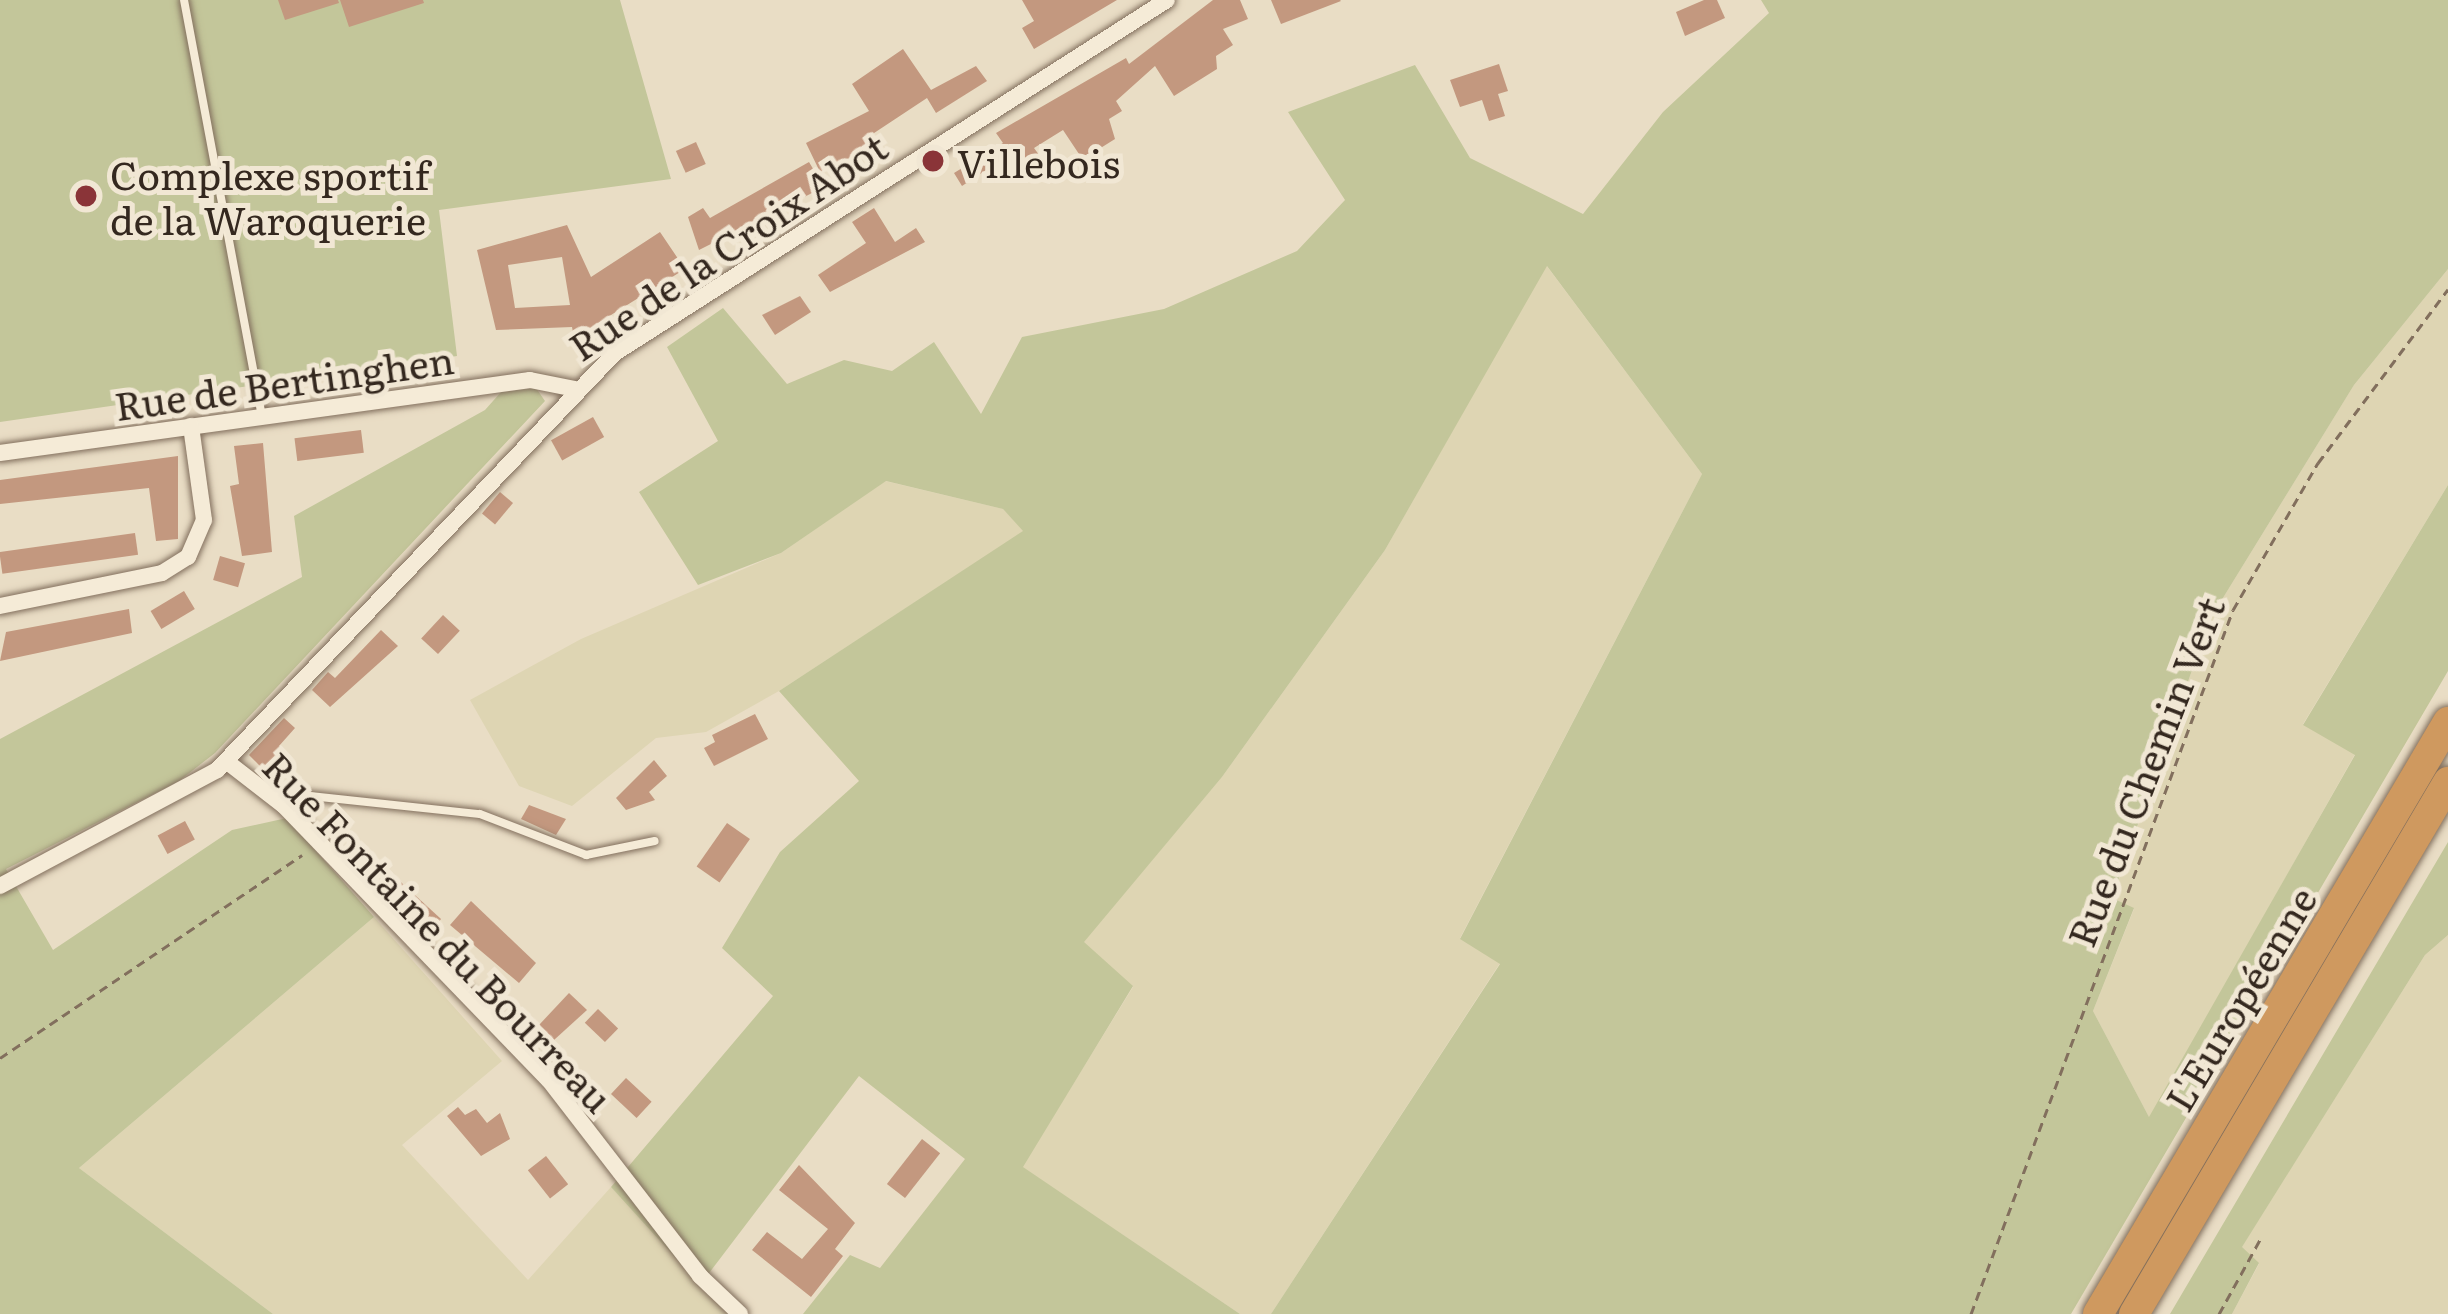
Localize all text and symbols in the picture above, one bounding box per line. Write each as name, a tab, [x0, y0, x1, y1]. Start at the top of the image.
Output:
street label: Rue de la Croix Abot	[559, 121, 895, 369]
place label: Villebois	[957, 138, 1120, 184]
marker: Villebois	[920, 148, 946, 174]
place label: Complexe sportif de la Waroquerie	[110, 151, 430, 242]
marker: Complexe sportif de la Waroquerie	[73, 183, 99, 209]
street label: Rue de Bertinghen	[111, 334, 457, 428]
street label: Rue du Chemin Vert	[2056, 590, 2232, 952]
street label: Rue Fontaine du Bourreau	[255, 741, 623, 1121]
street label: L'Européenne	[2154, 877, 2324, 1119]

